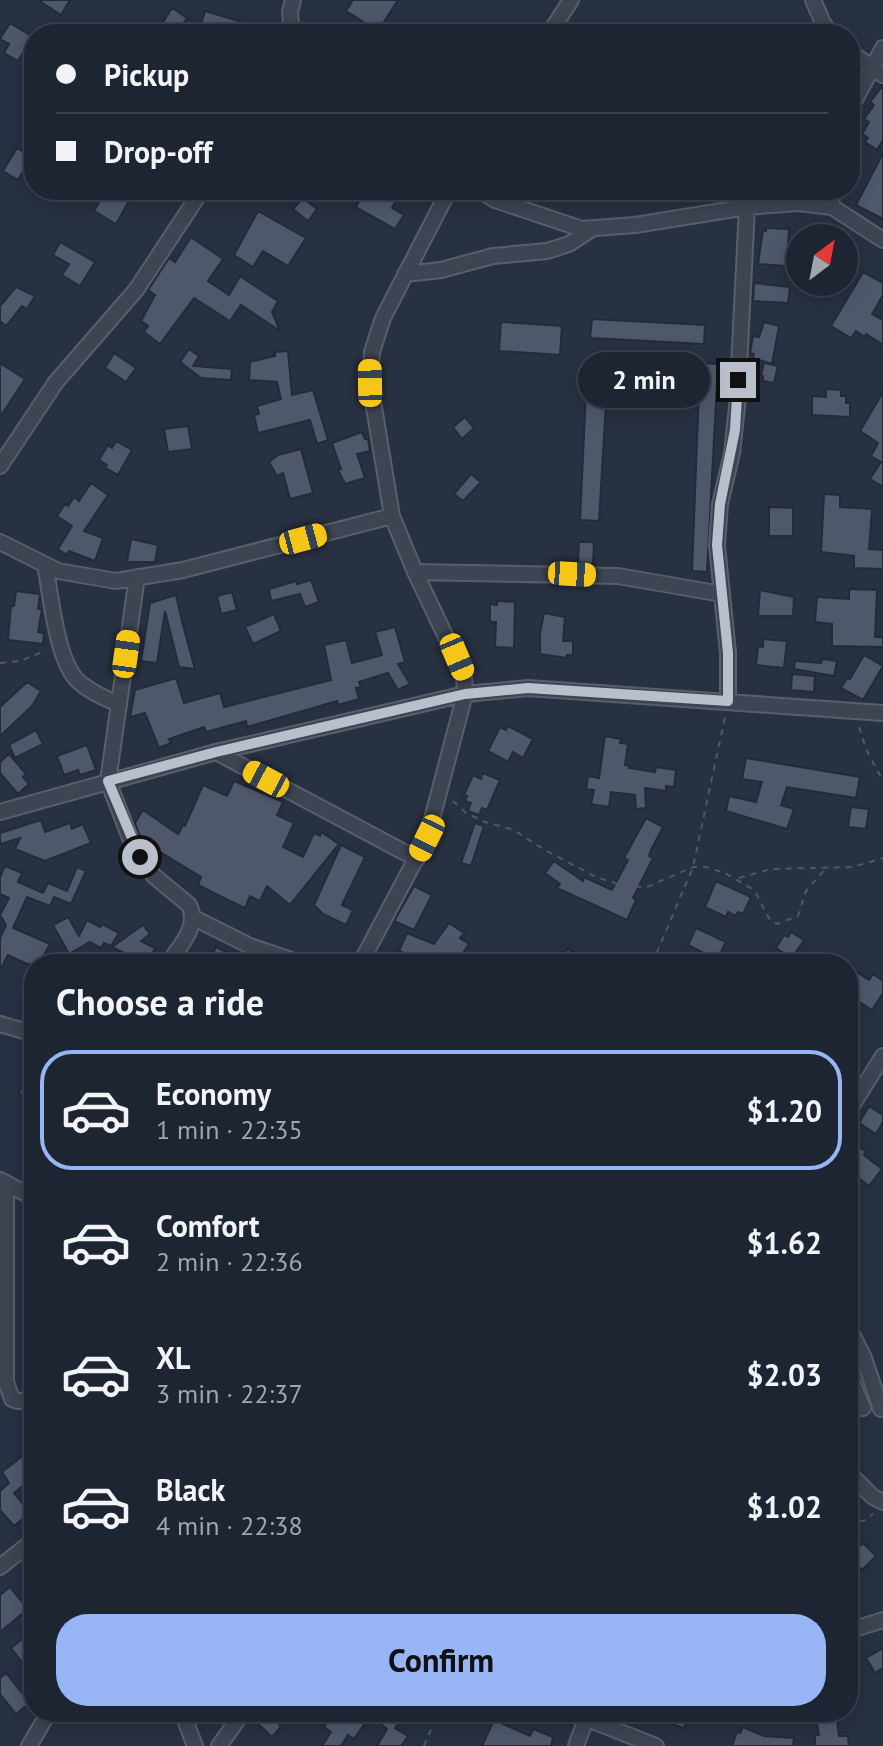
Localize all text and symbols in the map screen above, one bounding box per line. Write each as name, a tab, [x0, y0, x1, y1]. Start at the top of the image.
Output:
text: Pickup	[104, 55, 189, 94]
text: Drop-off	[104, 132, 212, 171]
north arrow	[786, 224, 858, 296]
map controls	[786, 224, 858, 296]
callout: 2 min	[578, 352, 710, 408]
car	[358, 359, 382, 407]
route end	[720, 362, 756, 398]
text: 2 min	[612, 363, 676, 396]
car	[277, 521, 329, 557]
car	[547, 561, 597, 587]
car	[111, 629, 141, 679]
car	[437, 630, 477, 684]
car	[239, 757, 293, 801]
car	[406, 811, 448, 865]
route start	[122, 839, 158, 875]
text: Choose a ride	[56, 978, 264, 1025]
icon: car	[60, 1074, 132, 1146]
text: Economy	[156, 1074, 271, 1113]
text: $1.20	[747, 1091, 822, 1130]
text: 1 min · 22:35	[156, 1113, 303, 1146]
icon: car	[60, 1206, 132, 1278]
text: Comfort	[156, 1206, 259, 1245]
text: $1.62	[747, 1223, 822, 1262]
text: 2 min · 22:36	[156, 1245, 303, 1278]
icon: car	[60, 1338, 132, 1410]
text: XL	[156, 1338, 190, 1377]
text: $2.03	[747, 1355, 822, 1394]
text: 3 min · 22:37	[156, 1377, 303, 1410]
icon: car	[60, 1470, 132, 1542]
text: Black	[156, 1470, 225, 1509]
text: $1.02	[747, 1487, 822, 1526]
text: 4 min · 22:38	[156, 1509, 303, 1542]
button: Confirm	[56, 1614, 826, 1706]

